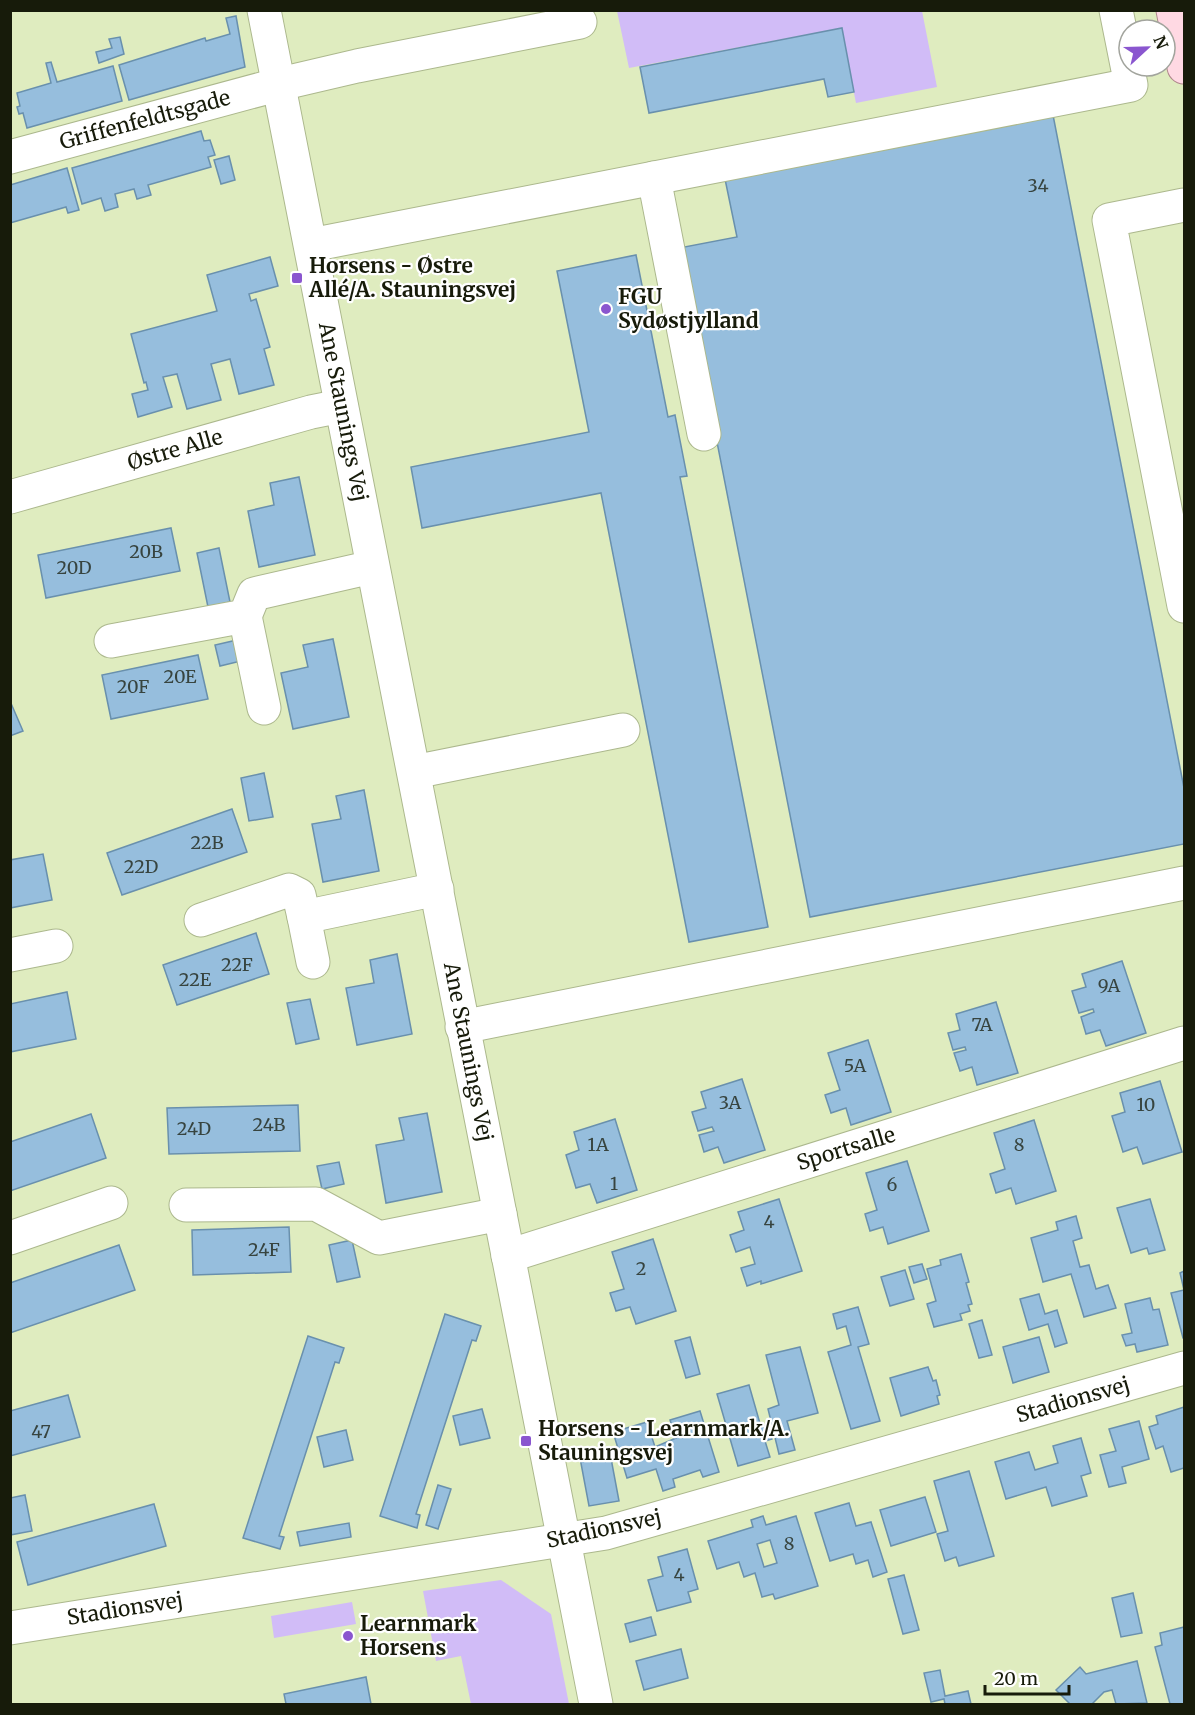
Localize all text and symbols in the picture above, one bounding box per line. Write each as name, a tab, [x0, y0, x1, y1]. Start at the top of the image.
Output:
north arrow	[1117, 18, 1177, 78]
text: N	[1149, 33, 1173, 52]
street label: Griffenfeldtsgade	[57, 84, 233, 155]
house number: 34	[1027, 174, 1049, 197]
place label: Horsens - Østre Allé/A. Stauningsvej	[308, 252, 516, 303]
marker: Horsens - Østre Allé/A. Stauningsvej	[290, 271, 304, 285]
place label: FGU Sydøstjylland	[618, 283, 759, 334]
marker: FGU Sydøstjylland	[599, 302, 613, 316]
street label: Ane Staunings Vej	[313, 319, 374, 504]
street label: Østre Alle	[124, 423, 226, 476]
house number: 20B	[129, 540, 163, 563]
house number: 20D	[57, 556, 91, 579]
house number: 20E	[164, 665, 197, 688]
house number: 20F	[117, 675, 149, 698]
house number: 22B	[191, 831, 223, 854]
house number: 22D	[124, 855, 158, 878]
house number: 22F	[221, 953, 253, 976]
street label: Ane Staunings Vej	[438, 959, 499, 1144]
house number: 22E	[179, 968, 212, 991]
house number: 9A	[1098, 974, 1121, 997]
house number: 7A	[971, 1013, 993, 1036]
house number: 5A	[844, 1054, 867, 1077]
house number: 3A	[719, 1091, 742, 1114]
house number: 10	[1137, 1093, 1155, 1116]
house number: 24B	[253, 1113, 285, 1136]
house number: 24D	[177, 1117, 211, 1140]
street label: Sportsalle	[793, 1121, 898, 1176]
house number: 1A	[587, 1133, 609, 1156]
house number: 8	[1014, 1133, 1024, 1156]
house number: 1	[610, 1172, 618, 1195]
house number: 6	[887, 1173, 898, 1196]
house number: 4	[763, 1210, 775, 1233]
house number: 24F	[248, 1238, 280, 1261]
house number: 2	[636, 1257, 646, 1280]
street label: Stadionsvej	[1013, 1370, 1133, 1429]
place label: Horsens - Learnmark/A. Stauningsvej	[538, 1415, 790, 1466]
house number: 47	[31, 1420, 51, 1443]
marker: Horsens - Learnmark/A. Stauningsvej	[519, 1434, 533, 1448]
street label: Stadionsvej	[544, 1503, 664, 1554]
house number: 8	[784, 1532, 794, 1555]
house number: 4	[673, 1563, 685, 1586]
street label: Stadionsvej	[65, 1586, 185, 1631]
place label: Learnmark Horsens	[360, 1610, 477, 1661]
marker: Learnmark Horsens	[341, 1629, 355, 1643]
scale bar	[985, 1658, 1069, 1696]
text: 20 m	[994, 1667, 1038, 1690]

